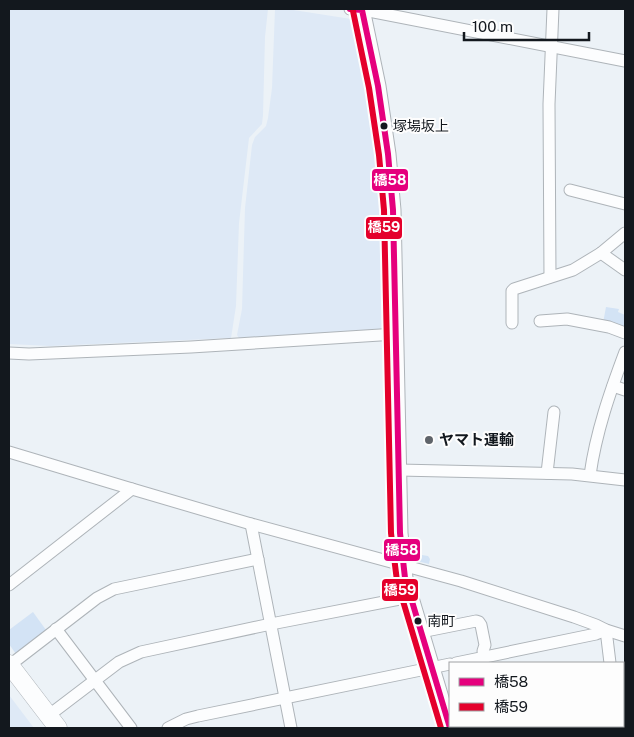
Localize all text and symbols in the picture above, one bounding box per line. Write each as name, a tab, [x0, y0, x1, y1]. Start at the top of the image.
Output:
scale bar	[464, 10, 589, 42]
text: 100 m	[472, 18, 513, 35]
place label: 塚場坂上	[393, 118, 449, 134]
marker: 塚場坂上	[379, 121, 389, 131]
line badge: 橋58	[371, 168, 409, 192]
text: 橋58	[374, 172, 406, 188]
line badge: 橋59	[365, 216, 403, 240]
text: 橋59	[368, 219, 400, 235]
place label: ヤマト運輸	[439, 431, 514, 448]
marker: ヤマト運輸	[423, 434, 435, 446]
line badge: 橋58	[383, 538, 421, 562]
text: 橋58	[386, 542, 418, 558]
line badge: 橋59	[381, 578, 419, 602]
text: 橋59	[384, 582, 416, 598]
place label: 南町	[427, 613, 455, 629]
marker: 南町	[413, 616, 423, 626]
legend	[449, 662, 624, 727]
text: 橋58	[494, 673, 528, 690]
text: 橋59	[494, 698, 528, 715]

